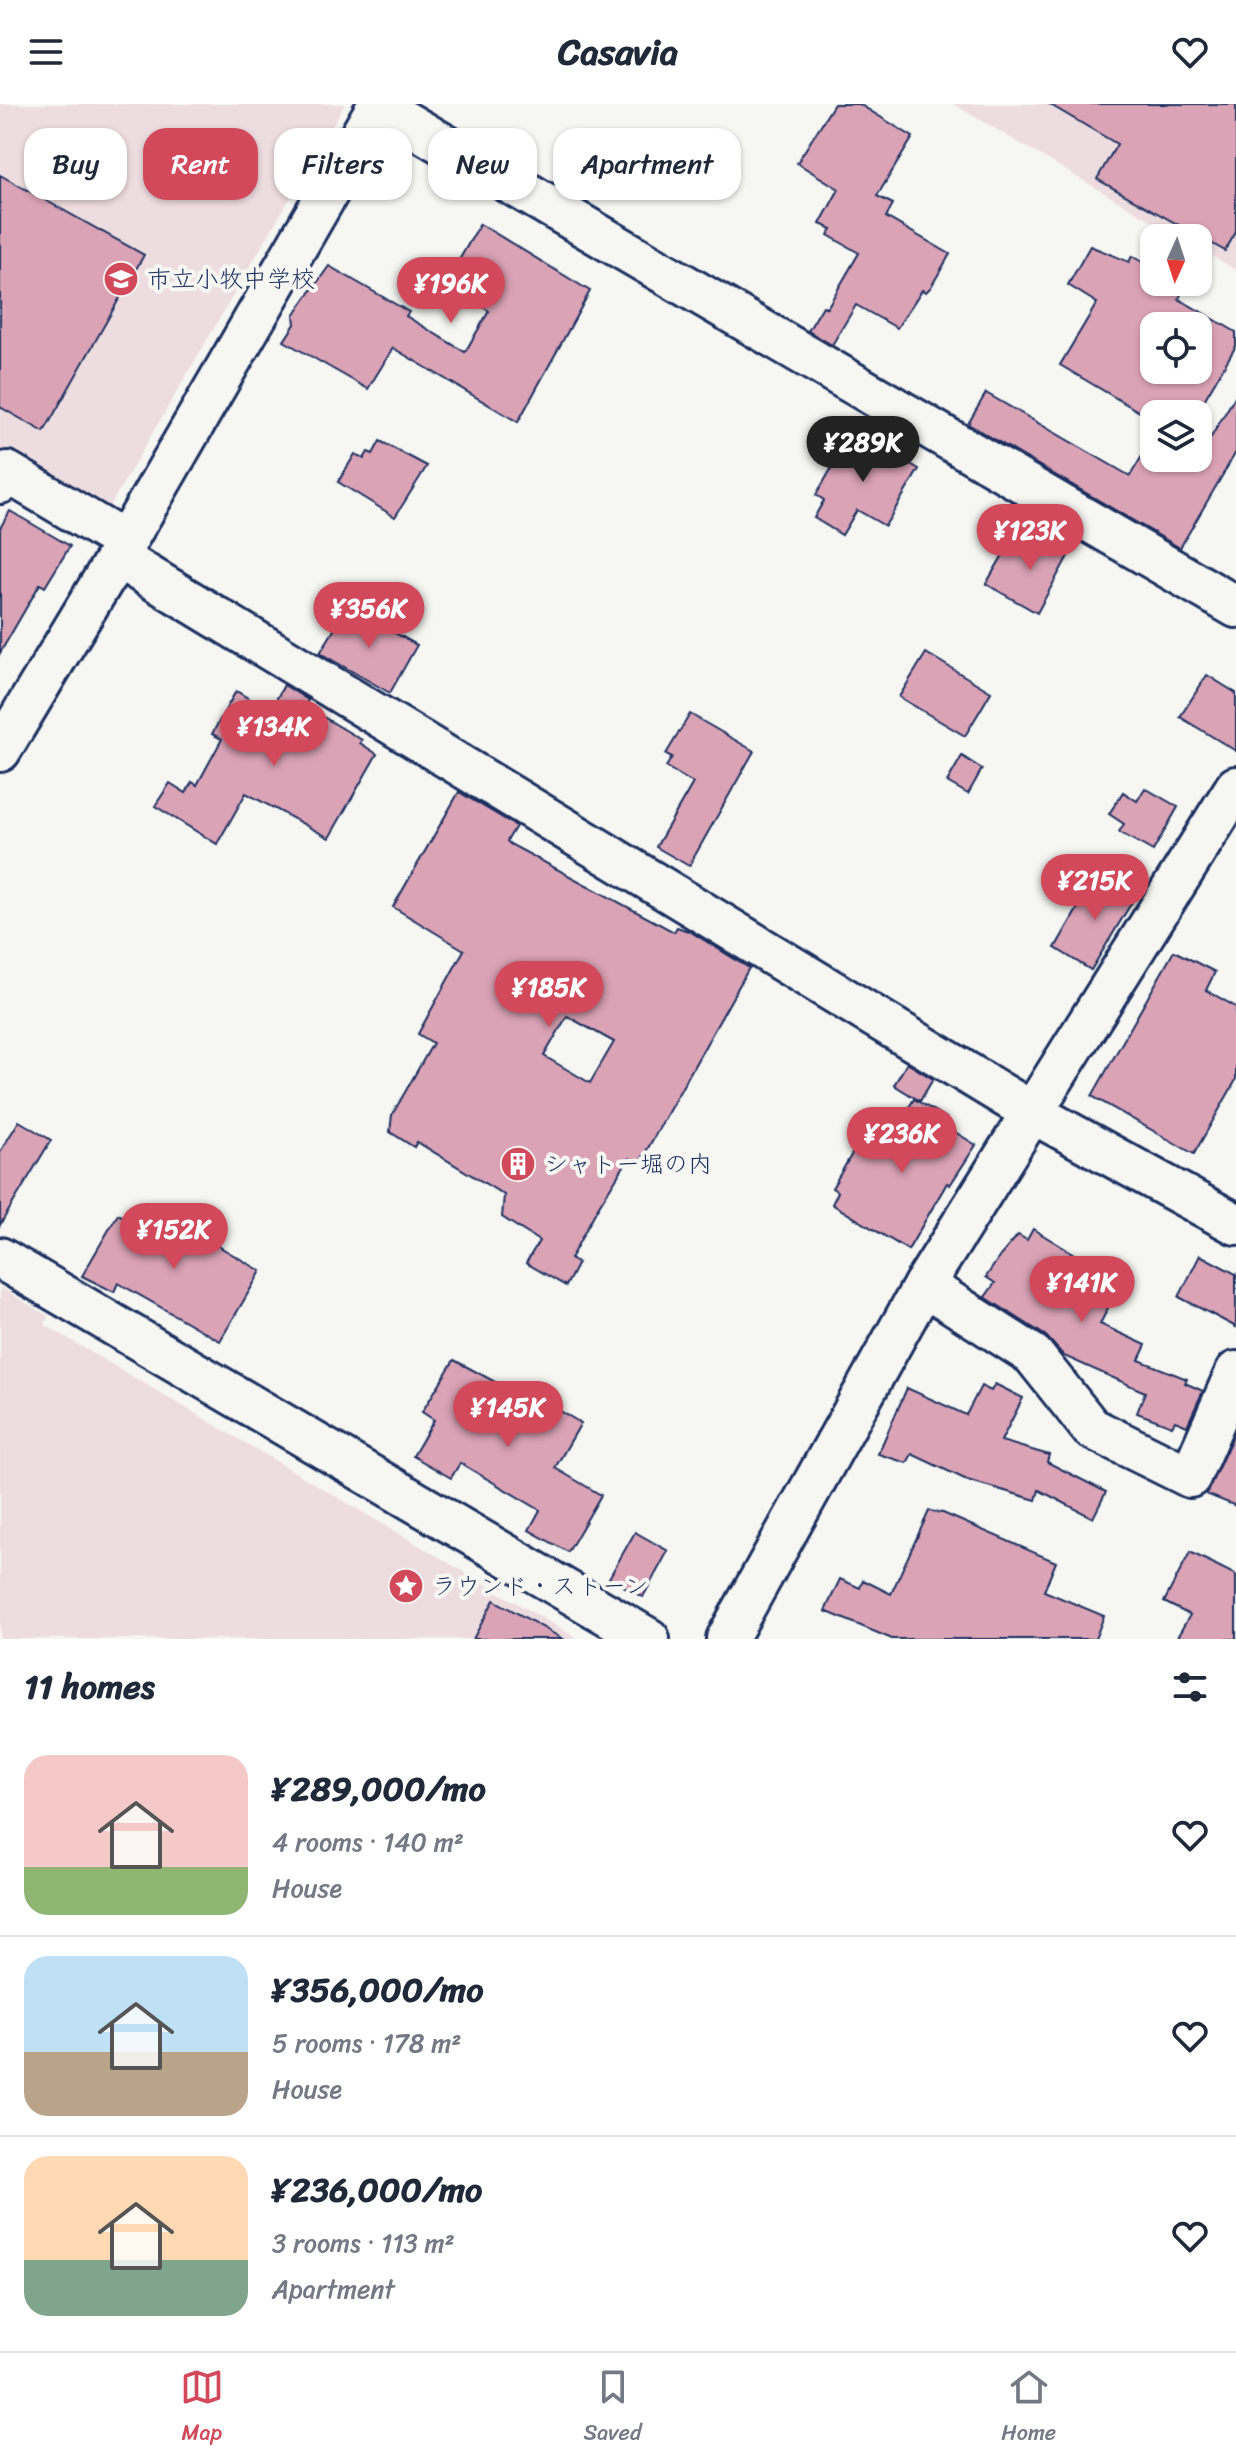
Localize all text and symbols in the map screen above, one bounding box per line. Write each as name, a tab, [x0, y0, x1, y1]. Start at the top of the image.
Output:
text: Casavia	[558, 20, 678, 84]
icon: menu	[24, 30, 68, 74]
icon: heart	[1168, 30, 1212, 74]
chip: Buy	[24, 128, 127, 200]
chip: Rent	[143, 128, 258, 200]
chip: Filters	[274, 128, 412, 200]
chip: New	[428, 128, 537, 200]
chip: Apartment	[553, 128, 741, 200]
north arrow	[1140, 224, 1212, 296]
map controls	[1140, 224, 1212, 472]
pin: ¥196K	[395, 257, 507, 325]
place label: 市立小牧中学校	[147, 258, 315, 300]
school or university icon: 市立小牧中学校	[102, 260, 140, 298]
text: ¥196K	[415, 260, 487, 306]
button: locate	[1140, 312, 1212, 384]
button: layers	[1140, 400, 1212, 472]
pin: ¥289K	[807, 416, 919, 484]
text: ¥289K	[825, 419, 901, 465]
pin: ¥123K	[974, 504, 1086, 572]
text: ¥123K	[995, 507, 1065, 553]
pin: ¥356K	[313, 582, 425, 650]
text: ¥356K	[331, 585, 407, 631]
pin: ¥134K	[218, 700, 330, 768]
text: ¥134K	[238, 703, 310, 749]
pin: ¥215K	[1039, 854, 1151, 922]
text: ¥215K	[1059, 857, 1131, 903]
pin: ¥185K	[493, 961, 605, 1029]
text: ¥185K	[513, 964, 585, 1010]
pin: ¥236K	[846, 1107, 958, 1175]
text: ¥236K	[865, 1110, 939, 1156]
place label: シャトー堀の内	[544, 1143, 712, 1185]
building icon: シャトー堀の内	[499, 1145, 537, 1183]
pin: ¥152K	[118, 1203, 230, 1271]
text: ¥152K	[138, 1206, 210, 1252]
pin: ¥141K	[1026, 1256, 1138, 1324]
text: ¥141K	[1048, 1259, 1116, 1305]
pin: ¥145K	[452, 1381, 564, 1449]
text: ¥145K	[471, 1384, 545, 1430]
place label: ラウンド・ストーン	[432, 1565, 648, 1607]
place icon: ラウンド・ストーン	[387, 1567, 425, 1605]
text: 11 homes	[24, 1657, 155, 1717]
icon: filters	[1168, 1665, 1212, 1709]
text: ¥289,000/mo	[272, 1759, 486, 1819]
icon: home	[88, 1787, 184, 1883]
icon: heart	[1168, 1813, 1212, 1857]
text: 4 rooms · 140 m²	[272, 1819, 464, 1865]
text: House	[272, 1865, 342, 1911]
text: ¥356,000/mo	[272, 1960, 483, 2020]
icon: home	[88, 1988, 184, 2084]
icon: heart	[1168, 2014, 1212, 2058]
text: 5 rooms · 178 m²	[272, 2020, 461, 2066]
text: House	[272, 2066, 342, 2112]
text: ¥236,000/mo	[272, 2160, 482, 2220]
icon: home	[88, 2188, 184, 2284]
icon: heart	[1168, 2214, 1212, 2258]
text: 3 rooms · 113 m²	[272, 2220, 455, 2266]
text: Apartment	[272, 2266, 395, 2312]
tab: Map	[180, 2365, 224, 2452]
tab: Saved	[584, 2365, 642, 2452]
tab: Home	[1001, 2365, 1056, 2452]

